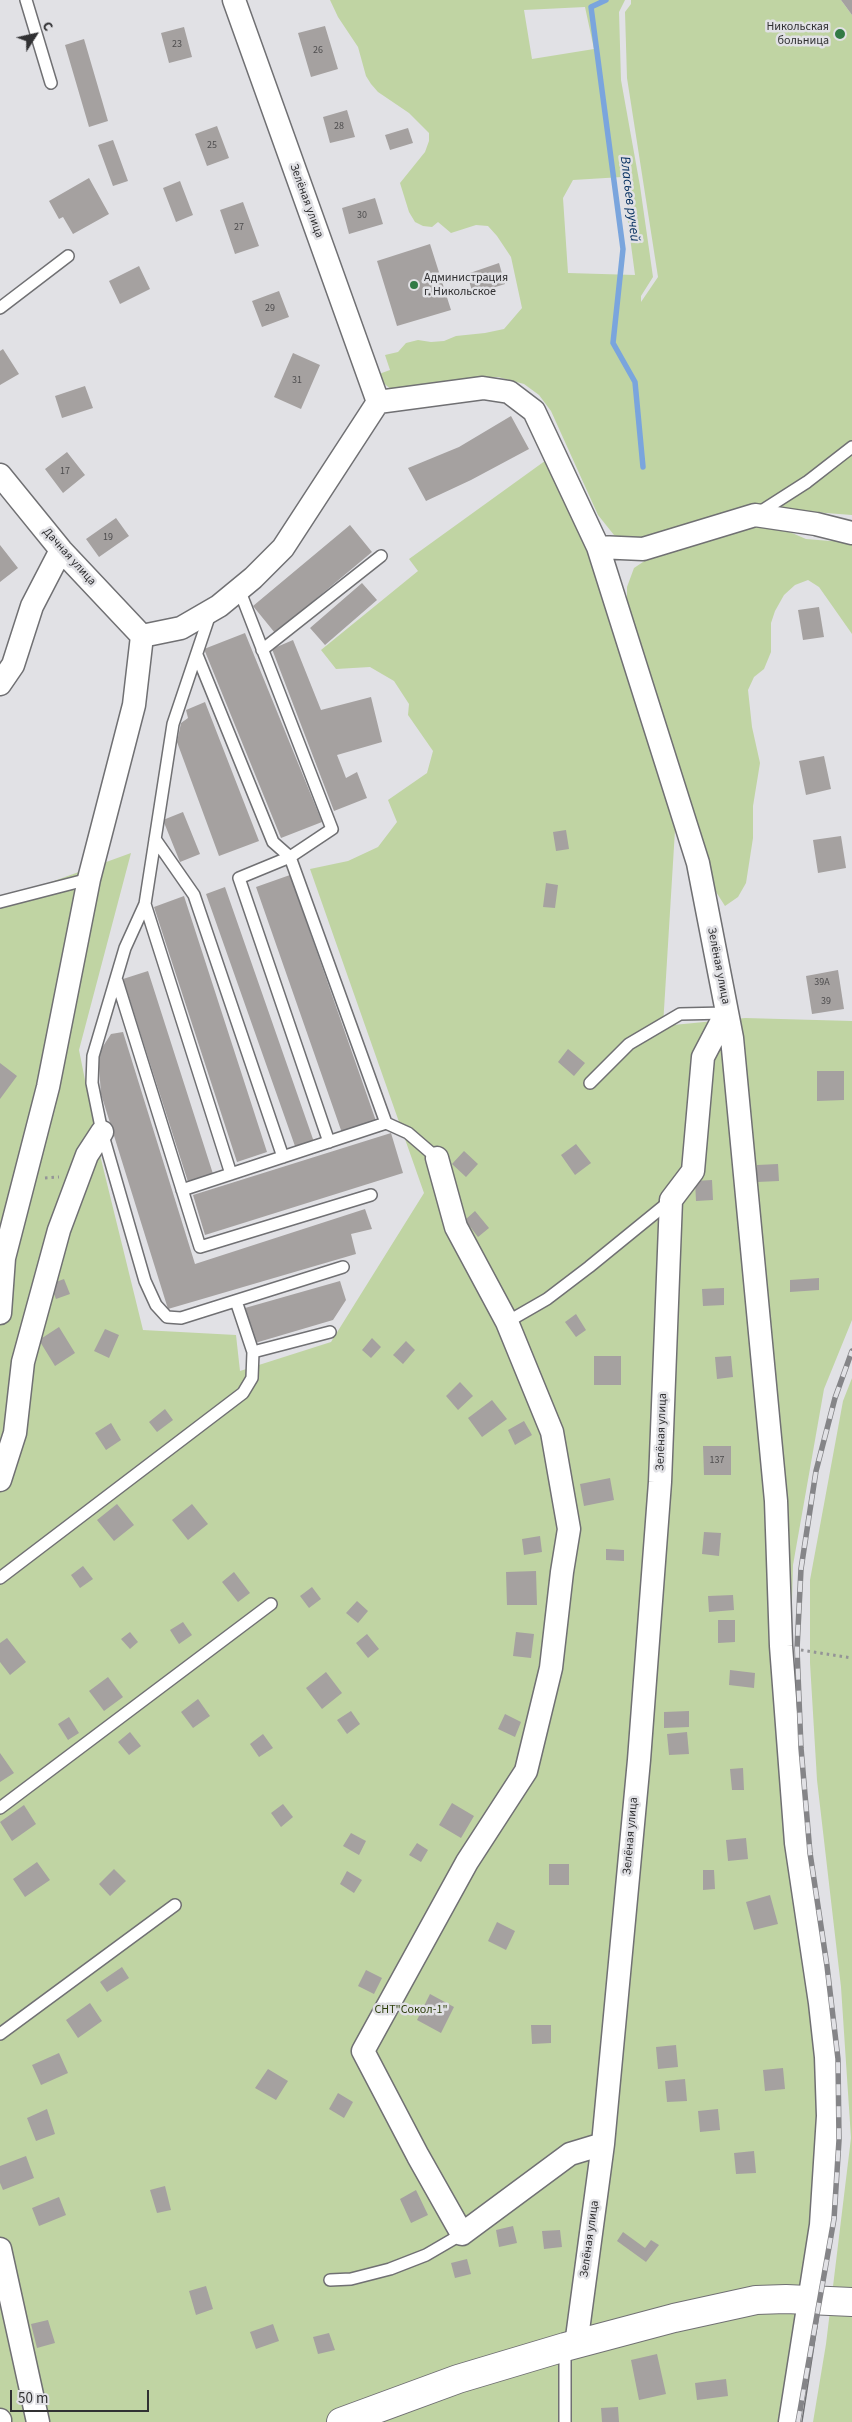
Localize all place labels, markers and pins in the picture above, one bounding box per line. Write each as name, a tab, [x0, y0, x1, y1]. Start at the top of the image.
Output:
place label: Никольская больница	[766, 20, 829, 48]
marker: Никольская больница	[833, 27, 847, 41]
place label: Администрация г. Никольское	[424, 271, 508, 299]
marker: Администрация г. Никольское	[408, 279, 420, 291]

